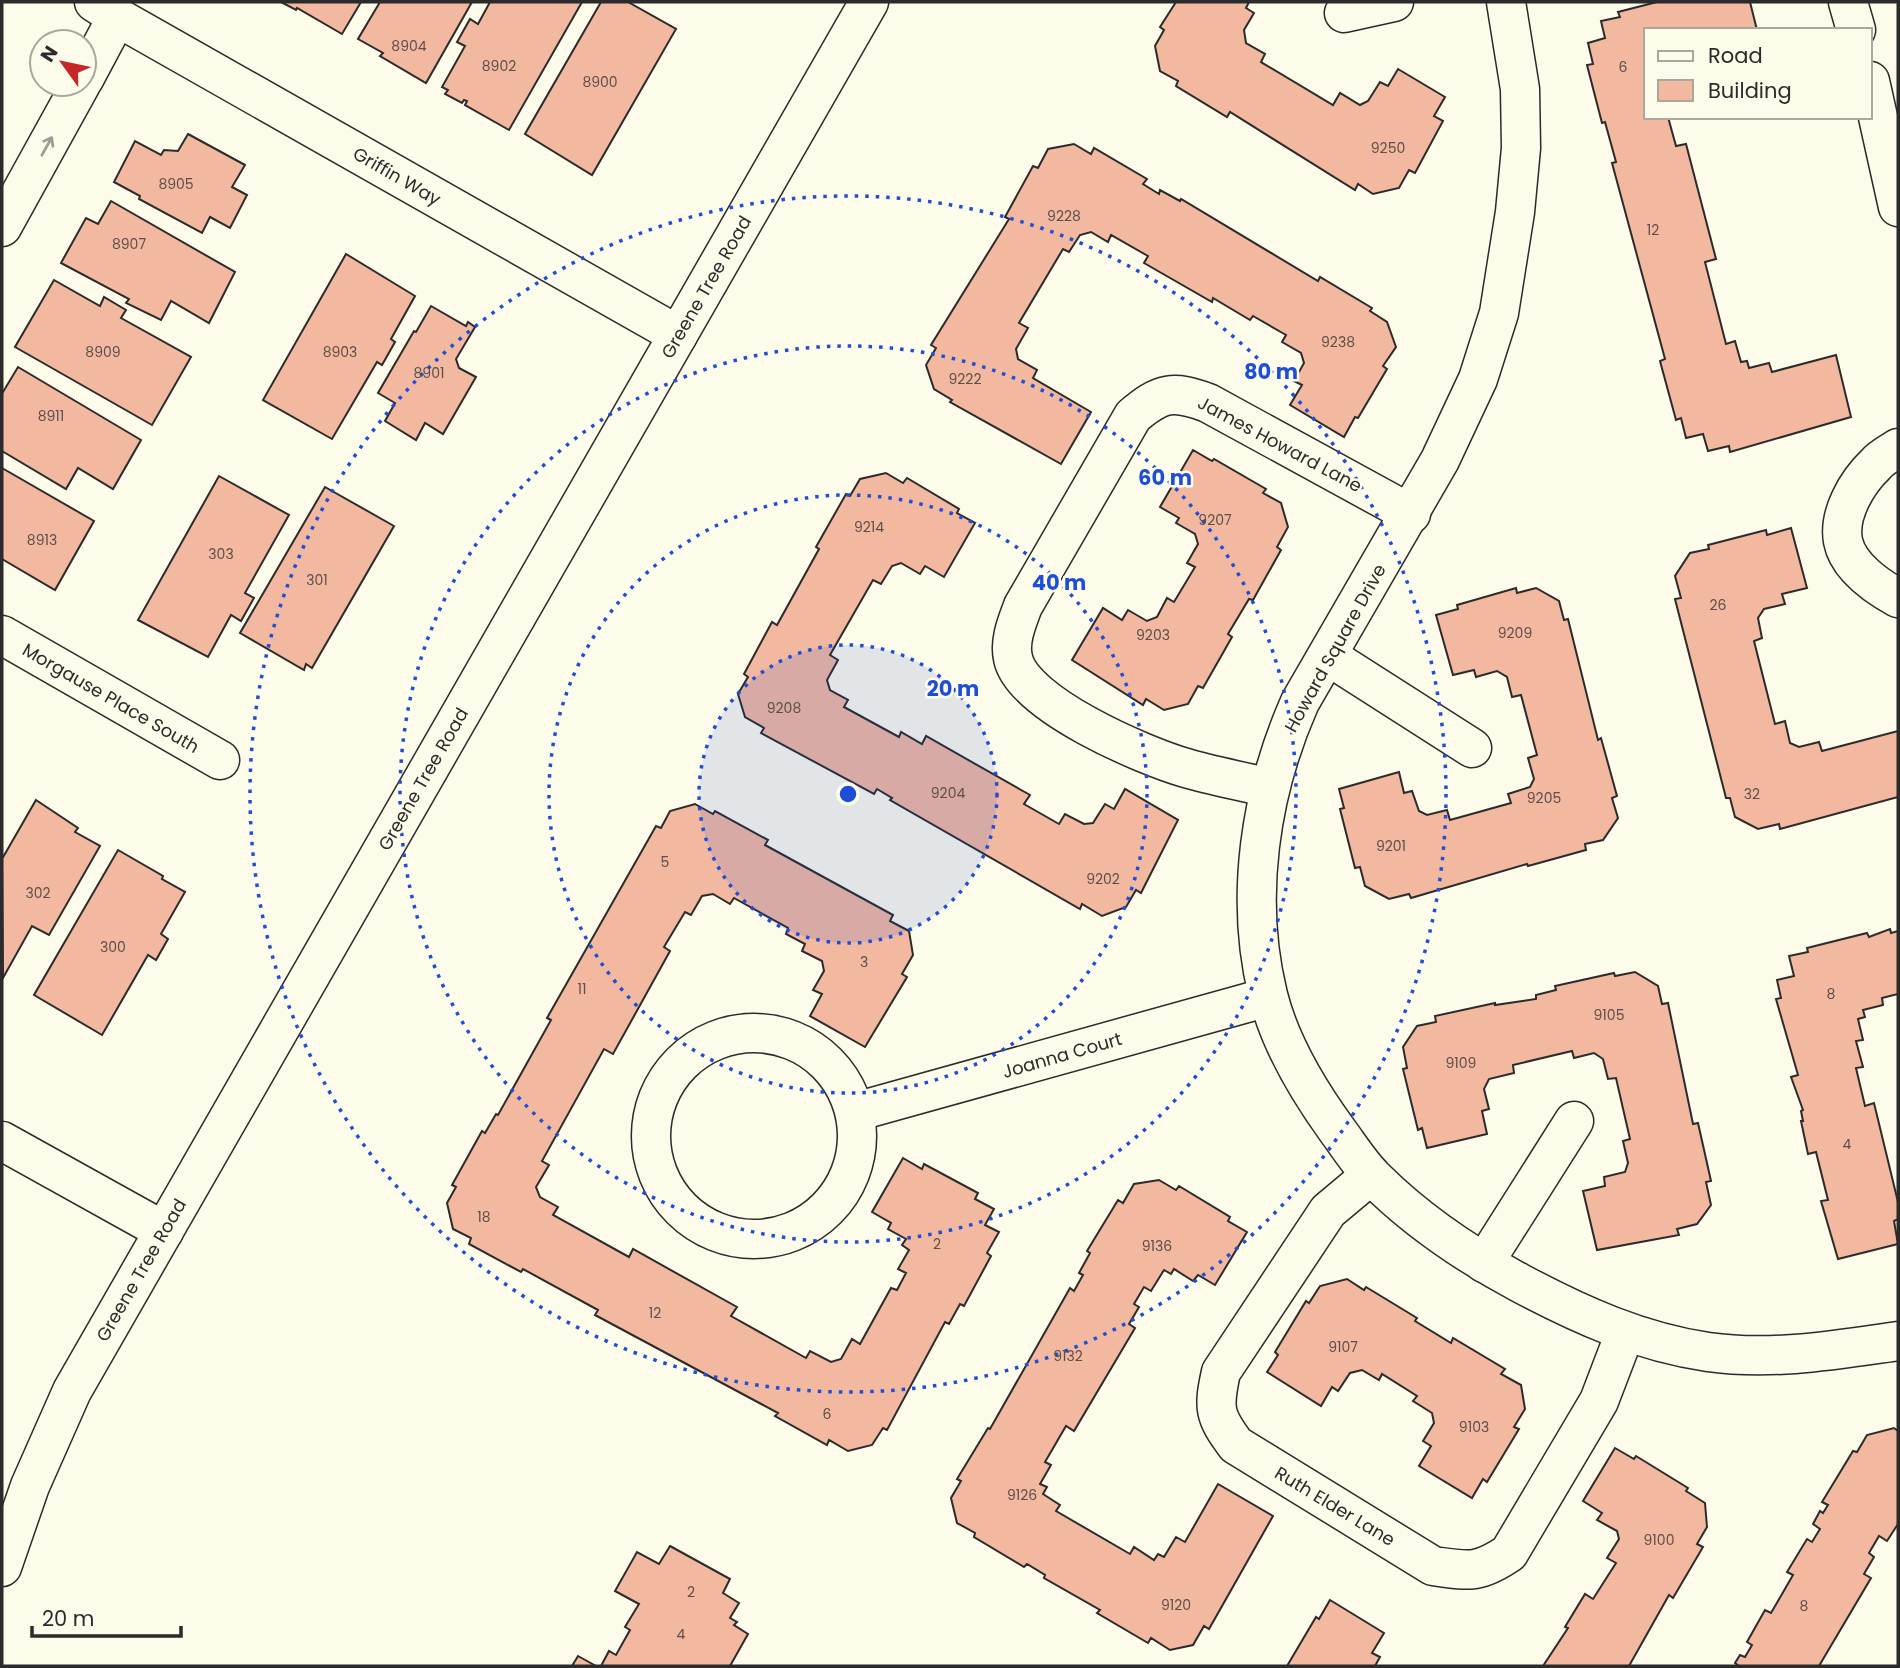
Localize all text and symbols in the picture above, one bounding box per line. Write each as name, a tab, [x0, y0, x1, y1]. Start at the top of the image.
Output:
north arrow	[28, 28, 98, 98]
legend	[1644, 28, 1872, 119]
house number: 8904	[391, 36, 427, 56]
text: N	[34, 41, 64, 67]
text: Road	[1708, 41, 1763, 70]
house number: 8902	[482, 56, 516, 76]
house number: 6	[1619, 57, 1628, 77]
house number: 8900	[582, 72, 618, 92]
text: Building	[1708, 76, 1792, 105]
one-way arrow	[41, 136, 54, 157]
house number: 9250	[1371, 138, 1405, 158]
street label: Griffin Way	[348, 141, 446, 211]
house number: 8905	[158, 174, 194, 194]
house number: 9228	[1047, 206, 1081, 226]
street label: Greene Tree Road	[655, 211, 757, 363]
house number: 12	[1647, 220, 1659, 240]
house number: 8907	[112, 234, 146, 254]
house number: 9238	[1321, 332, 1355, 352]
house number: 8909	[85, 342, 121, 362]
house number: 8903	[323, 342, 357, 362]
text: 80 m	[1244, 357, 1298, 386]
house number: 8901	[414, 363, 444, 383]
house number: 9222	[949, 369, 981, 389]
street label: James Howard Lane	[1193, 390, 1367, 498]
house number: 8911	[38, 406, 64, 426]
text: 60 m	[1138, 463, 1192, 492]
house number: 9207	[1198, 510, 1232, 530]
house number: 9214	[854, 517, 884, 537]
house number: 8913	[27, 530, 57, 550]
house number: 303	[208, 544, 234, 564]
street label: Howard Square Drive	[1278, 559, 1392, 737]
text: 40 m	[1032, 568, 1086, 597]
house number: 301	[306, 570, 328, 590]
house number: 26	[1710, 595, 1727, 615]
house number: 9209	[1498, 623, 1532, 643]
house number: 9203	[1136, 625, 1170, 645]
street label: Morgause Place South	[18, 637, 204, 759]
text: 20 m	[927, 674, 979, 703]
house number: 9208	[767, 698, 801, 718]
street label: Greene Tree Road	[372, 703, 474, 855]
centre of rings	[836, 782, 860, 806]
house number: 9204	[931, 783, 965, 803]
house number: 32	[1744, 784, 1760, 804]
house number: 9205	[1527, 788, 1561, 808]
house number: 9201	[1376, 836, 1406, 856]
house number: 5	[661, 852, 669, 872]
house number: 9202	[1086, 869, 1120, 889]
house number: 302	[25, 883, 51, 903]
house number: 300	[100, 937, 126, 957]
house number: 3	[860, 952, 868, 972]
house number: 11	[578, 979, 586, 999]
house number: 8	[1827, 984, 1836, 1004]
house number: 9105	[1594, 1005, 1624, 1025]
street label: Joanna Court	[999, 1026, 1125, 1084]
house number: 9109	[1446, 1053, 1476, 1073]
house number: 4	[1843, 1134, 1852, 1154]
street label: Greene Tree Road	[90, 1194, 192, 1346]
house number: 18	[477, 1207, 491, 1227]
house number: 2	[933, 1234, 941, 1254]
house number: 9136	[1142, 1236, 1172, 1256]
house number: 12	[649, 1303, 661, 1323]
house number: 9107	[1328, 1337, 1358, 1357]
house number: 9132	[1053, 1346, 1083, 1366]
house number: 6	[823, 1404, 832, 1424]
house number: 9103	[1459, 1417, 1489, 1437]
street label: Ruth Elder Lane	[1270, 1460, 1400, 1552]
house number: 9126	[1007, 1485, 1037, 1505]
house number: 9100	[1644, 1530, 1674, 1550]
house number: 2	[687, 1582, 695, 1602]
scale bar	[32, 1594, 180, 1638]
house number: 9120	[1161, 1595, 1191, 1615]
house number: 8	[1800, 1596, 1809, 1616]
text: 20 m	[42, 1604, 95, 1633]
house number: 4	[677, 1624, 686, 1644]

